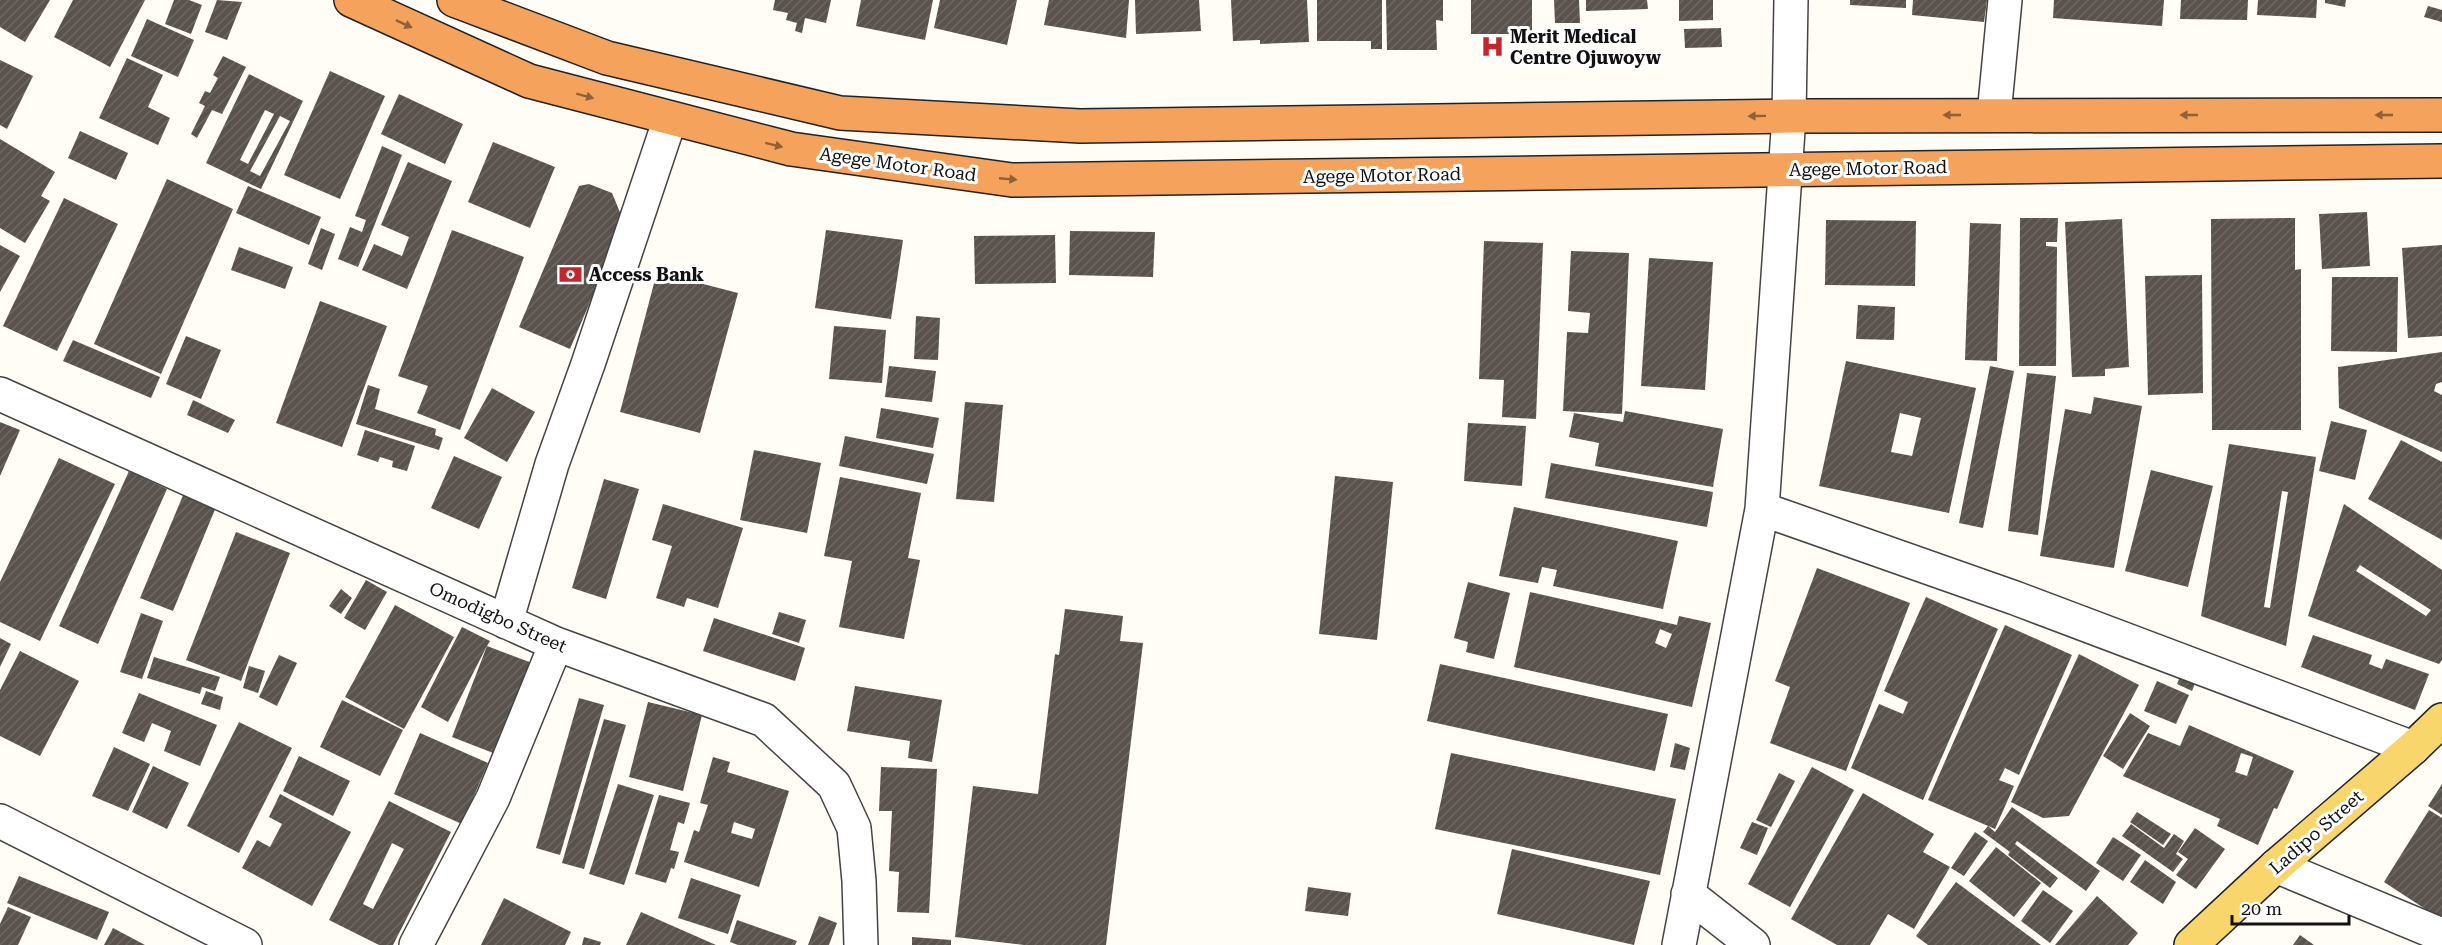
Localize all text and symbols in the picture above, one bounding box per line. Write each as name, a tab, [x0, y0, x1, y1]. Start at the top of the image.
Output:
one-way arrow	[396, 20, 413, 29]
place label: Merit Medical Centre Ojuwoyw	[1510, 26, 1662, 68]
hospital icon: Merit Medical Centre Ojuwoyw	[1479, 33, 1505, 59]
one-way arrow	[576, 92, 594, 101]
one-way arrow	[1942, 110, 1961, 120]
one-way arrow	[2179, 110, 2198, 120]
one-way arrow	[2374, 110, 2393, 120]
one-way arrow	[1747, 112, 1766, 121]
one-way arrow	[765, 140, 783, 150]
street label: Agege Motor Road	[818, 143, 978, 185]
street label: Agege Motor Road	[1789, 156, 1948, 180]
street label: Agege Motor Road	[1303, 163, 1462, 187]
one-way arrow	[999, 174, 1018, 184]
bank icon: Access Bank	[558, 261, 584, 287]
place label: Access Bank	[589, 264, 705, 285]
street label: Omodigbo Street	[426, 577, 570, 657]
street label: Ladipo Street	[2265, 785, 2367, 878]
scale bar	[2232, 888, 2349, 926]
text: 20 m	[2241, 898, 2282, 919]

